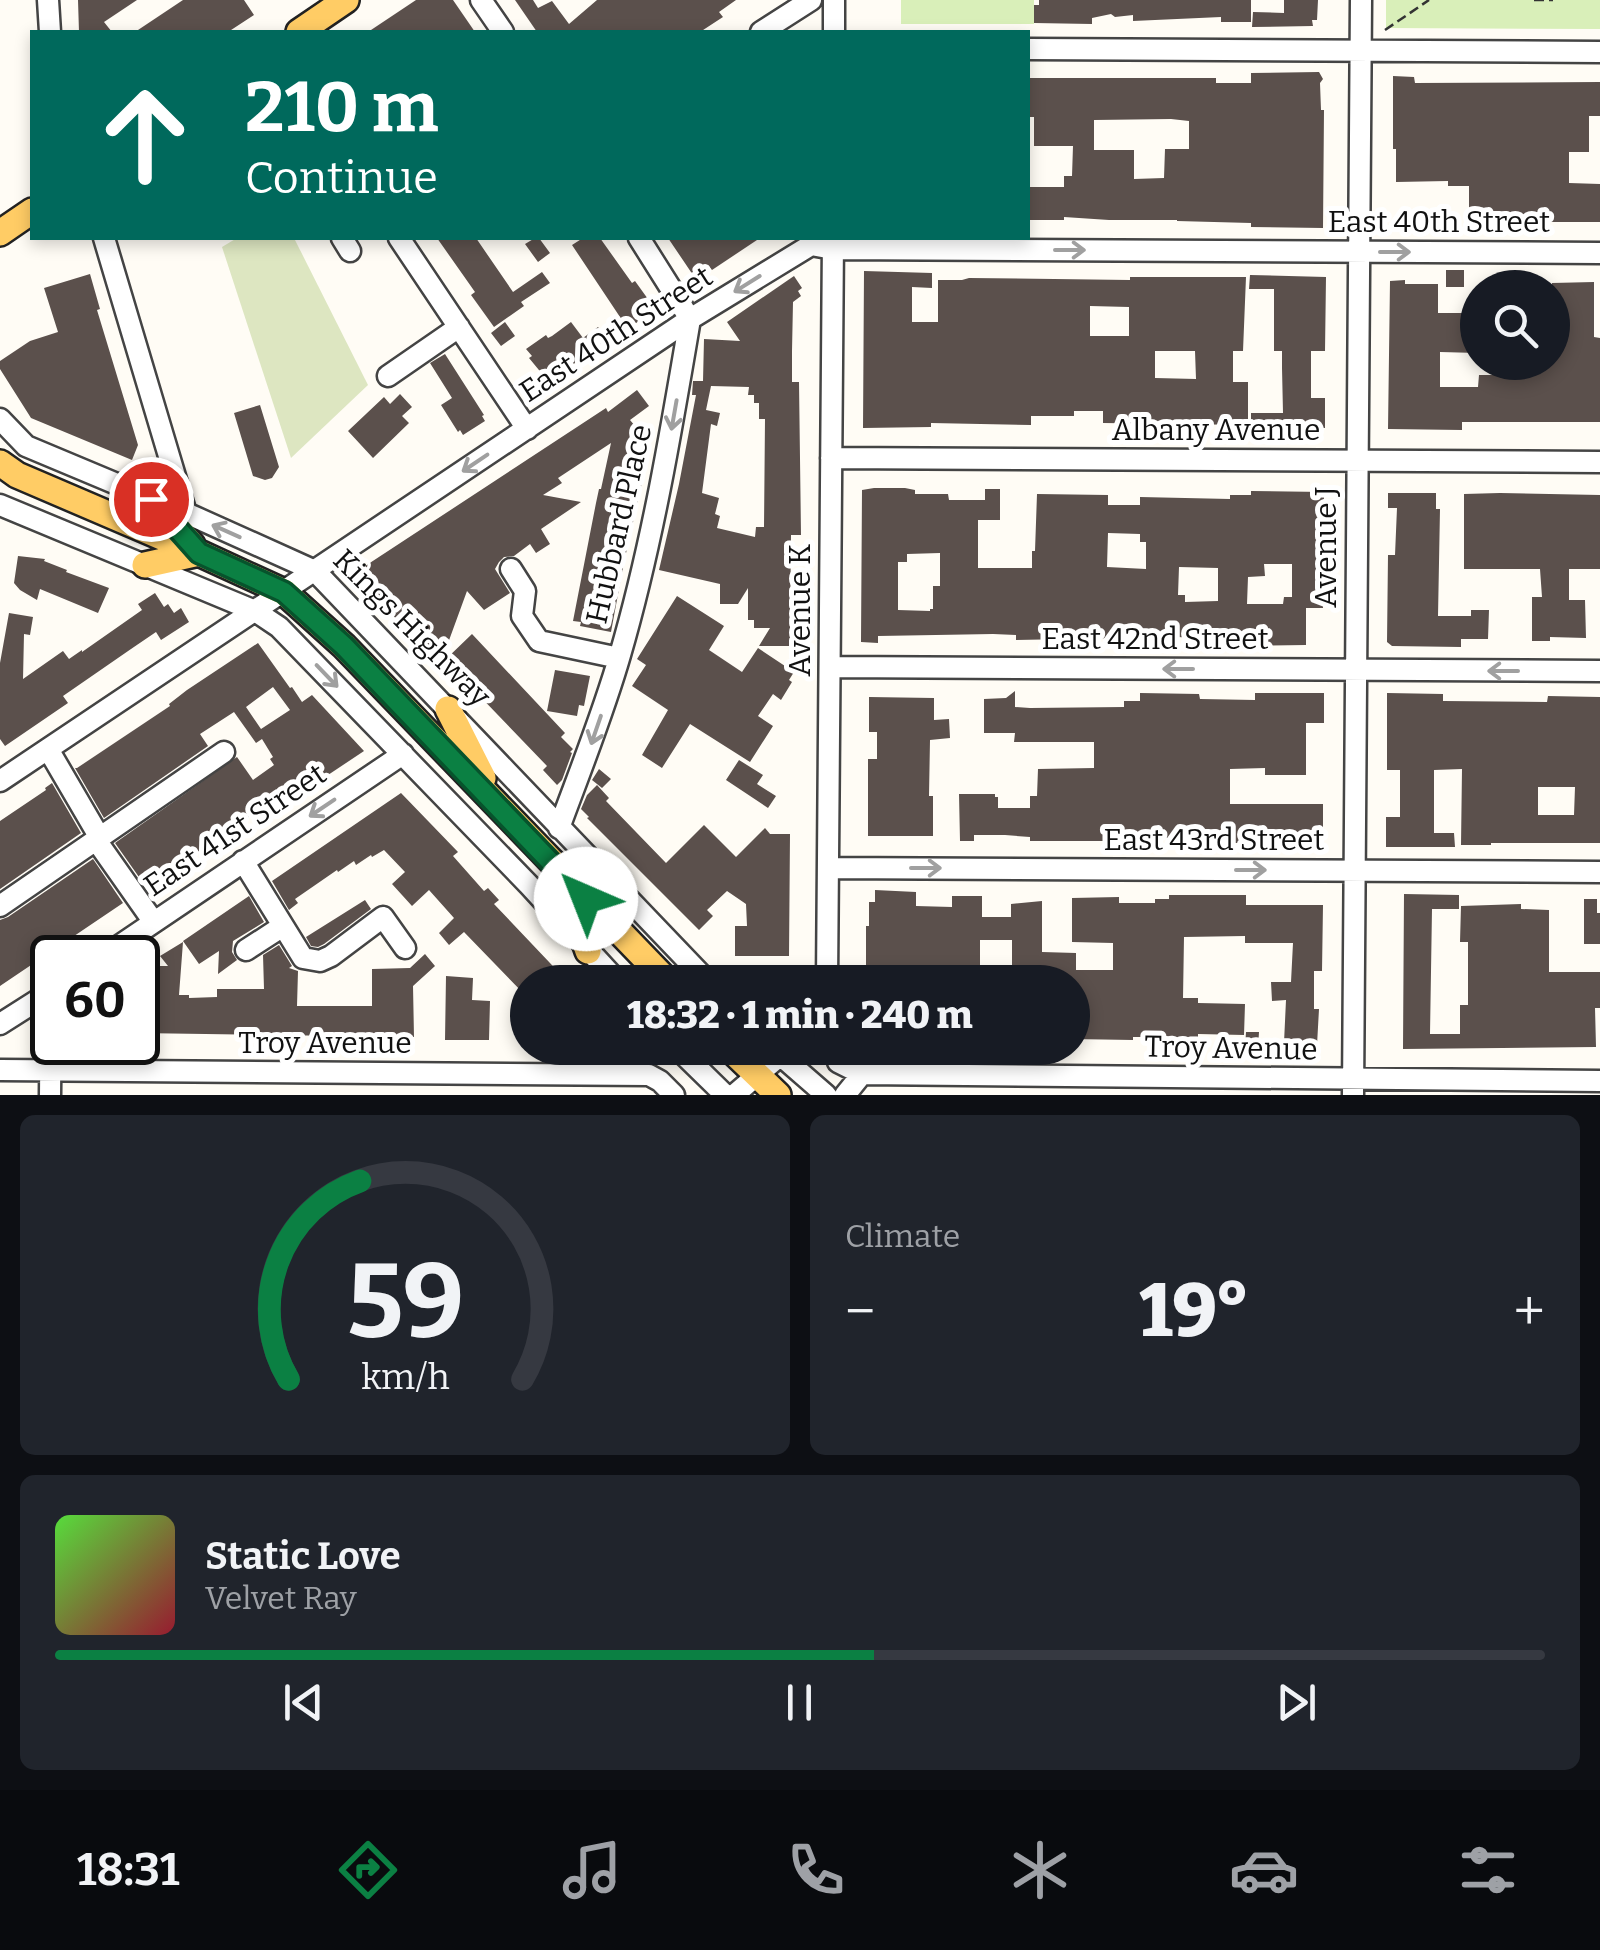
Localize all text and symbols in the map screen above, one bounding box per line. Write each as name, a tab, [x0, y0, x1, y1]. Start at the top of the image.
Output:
text: 210 m	[245, 66, 438, 150]
icon: ahead	[80, 70, 210, 200]
text: Continue	[245, 151, 438, 205]
street label: East 40th Street	[1328, 204, 1550, 240]
one-way arrow	[1054, 240, 1086, 260]
one-way arrow	[1378, 242, 1411, 262]
street label: East 40th Street	[513, 258, 719, 410]
map controls	[1460, 270, 1570, 380]
button: search	[1460, 270, 1570, 380]
one-way arrow	[733, 274, 762, 294]
one-way arrow	[664, 398, 683, 431]
street label: Albany Avenue	[1112, 412, 1320, 448]
street label: Hubbard Place	[579, 421, 659, 627]
one-way arrow	[462, 452, 490, 473]
pin	[109, 457, 194, 542]
icon: arrive	[124, 472, 179, 527]
street label: Avenue J	[1308, 486, 1344, 608]
one-way arrow	[212, 521, 242, 540]
street label: Kings Highway	[326, 542, 498, 714]
street label: Avenue K	[782, 544, 818, 676]
street label: East 42nd Street	[1041, 621, 1269, 657]
one-way arrow	[1162, 660, 1194, 678]
one-way arrow	[1487, 662, 1520, 680]
one-way arrow	[315, 663, 339, 687]
one-way arrow	[585, 713, 603, 745]
street label: East 41st Street	[137, 756, 333, 904]
one-way arrow	[309, 797, 337, 818]
street label: East 43rd Street	[1104, 822, 1325, 858]
position arrow	[534, 847, 638, 951]
one-way arrow	[910, 858, 942, 878]
one-way arrow	[1234, 860, 1267, 880]
speed limit sign: 60	[30, 935, 160, 1065]
text: 18:32 · 1 min · 240 m	[627, 992, 973, 1038]
street label: Troy Avenue	[238, 1025, 412, 1061]
street label: Troy Avenue	[1144, 1028, 1318, 1068]
text: Climate	[845, 1217, 960, 1255]
text: 59	[346, 1240, 464, 1365]
text: 19°	[1139, 1266, 1250, 1356]
text: −	[845, 1279, 875, 1345]
text: +	[1514, 1279, 1545, 1345]
text: km/h	[361, 1356, 449, 1398]
text: Static Love	[205, 1533, 401, 1579]
text: Velvet Ray	[205, 1579, 357, 1617]
icon: previous	[276, 1675, 331, 1730]
icon: pause	[772, 1675, 827, 1730]
icon: next	[1269, 1675, 1324, 1730]
icon: directions	[333, 1835, 403, 1905]
icon: music	[557, 1835, 627, 1905]
icon: phone	[781, 1835, 851, 1905]
icon: climate	[1005, 1835, 1075, 1905]
icon: car	[1229, 1835, 1299, 1905]
icon: filters	[1453, 1835, 1523, 1905]
text: 18:31	[77, 1843, 179, 1897]

